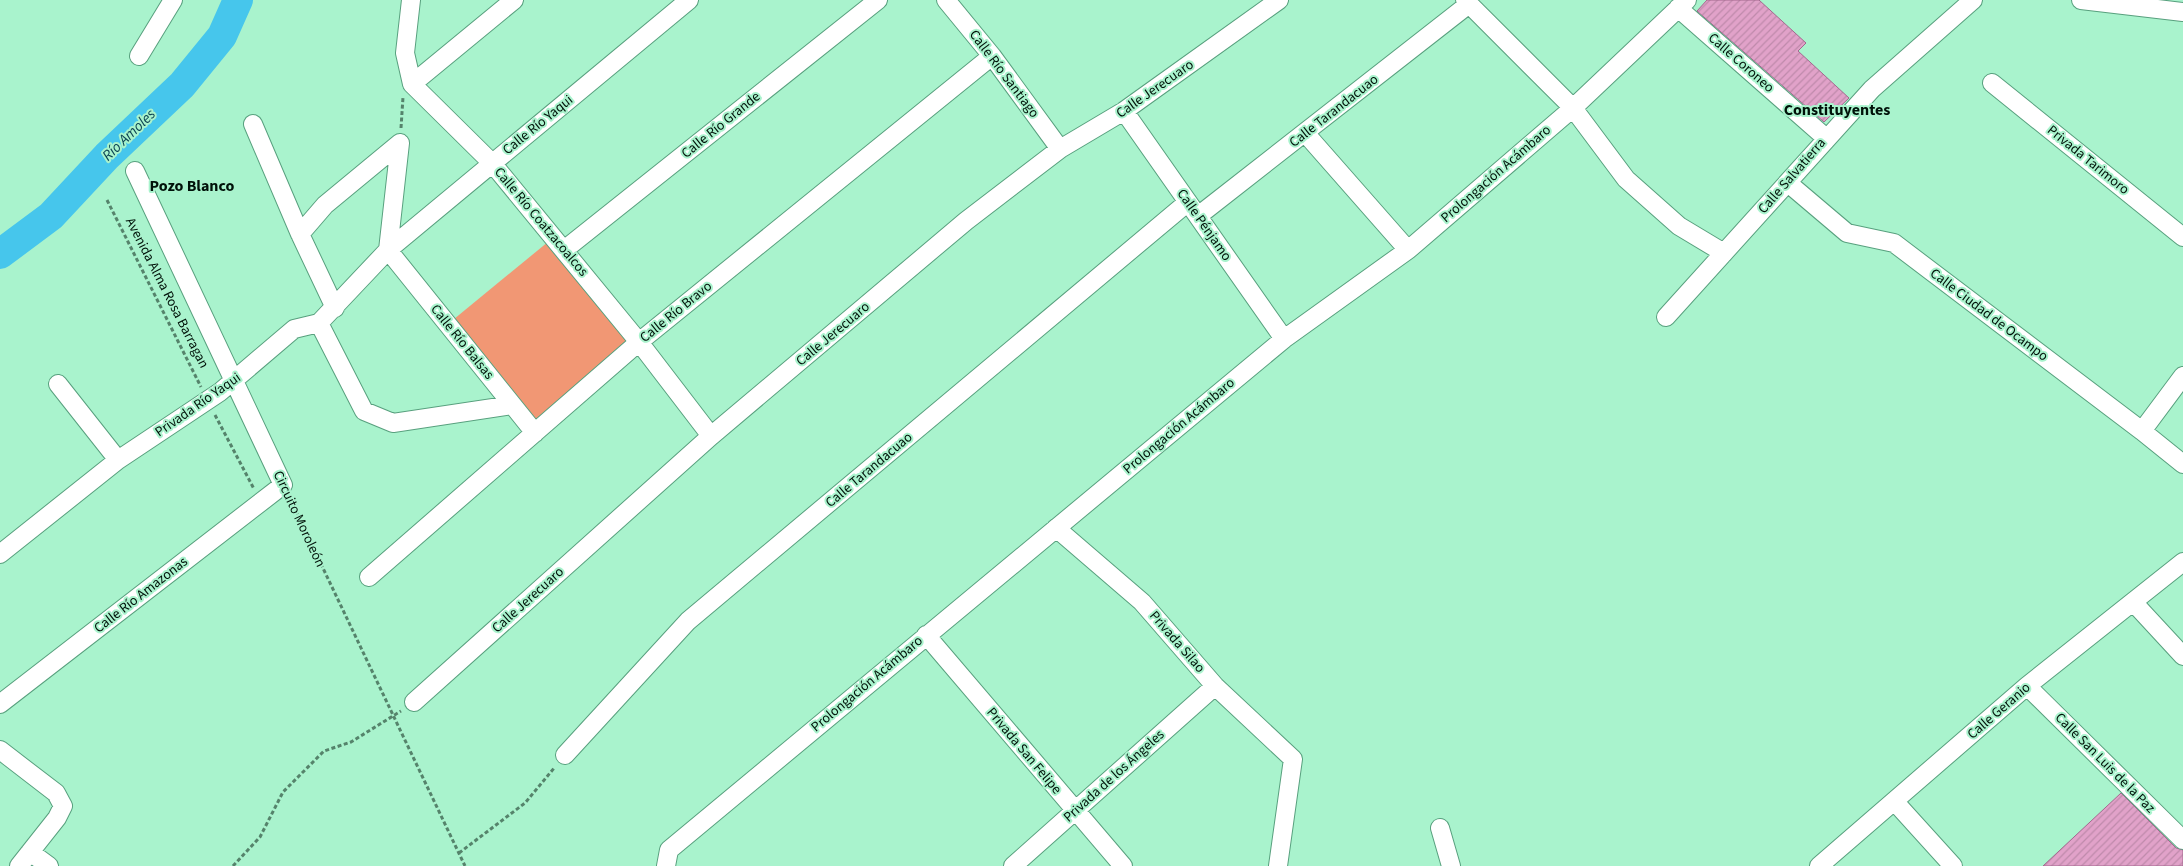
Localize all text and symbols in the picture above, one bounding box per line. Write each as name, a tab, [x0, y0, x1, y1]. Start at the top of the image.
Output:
street label: Calle Río Santiago	[964, 26, 1044, 122]
street label: Calle Coroneo	[1703, 29, 1779, 97]
street label: Calle Jerecuaro	[1112, 55, 1198, 123]
street label: Calle Tarandacuao	[1285, 70, 1383, 152]
street label: Calle Río Grande	[677, 87, 765, 163]
street label: Calle Río Yaqui	[499, 90, 577, 160]
district label: Constituyentes	[1784, 99, 1890, 121]
water label: Río Amoles	[98, 104, 160, 166]
street label: Prolongación Acámbaro	[1437, 120, 1555, 228]
street label: Privada Tarimoro	[2043, 121, 2133, 199]
street label: Calle Salvatierra	[1753, 134, 1831, 218]
street label: Calle Río Coatzacoalcos	[489, 163, 593, 281]
district label: Pozo Blanco	[150, 175, 235, 197]
street label: Calle Pénjamo	[1172, 185, 1236, 265]
street label: Avenida Alma Rosa Barragan	[120, 214, 214, 372]
street label: Calle Ciudad de Ocampo	[1926, 264, 2052, 366]
street label: Calle Río Bravo	[636, 277, 716, 347]
street label: Calle Jerecuaro	[792, 297, 874, 371]
street label: Calle Río Balsas	[425, 300, 499, 384]
street label: Privada Río Yaqui	[151, 368, 245, 442]
street label: Prolongación Acámbaro	[1119, 373, 1239, 479]
street label: Calle Tarandacuao	[821, 428, 917, 512]
street label: Circuito Moroleón	[268, 467, 330, 571]
street label: Calle Río Amazonas	[90, 552, 192, 638]
street label: Calle Jerecuaro	[488, 562, 568, 638]
street label: Privada Silao	[1144, 607, 1210, 677]
street label: Prolongación Acámbaro	[807, 631, 927, 737]
street label: Calle Geranio	[1963, 678, 2035, 744]
street label: Privada San Felipe	[982, 703, 1066, 799]
street label: Calle San Luis de la Paz	[2050, 708, 2160, 818]
street label: Privada de los Ángeles	[1059, 725, 1169, 827]

